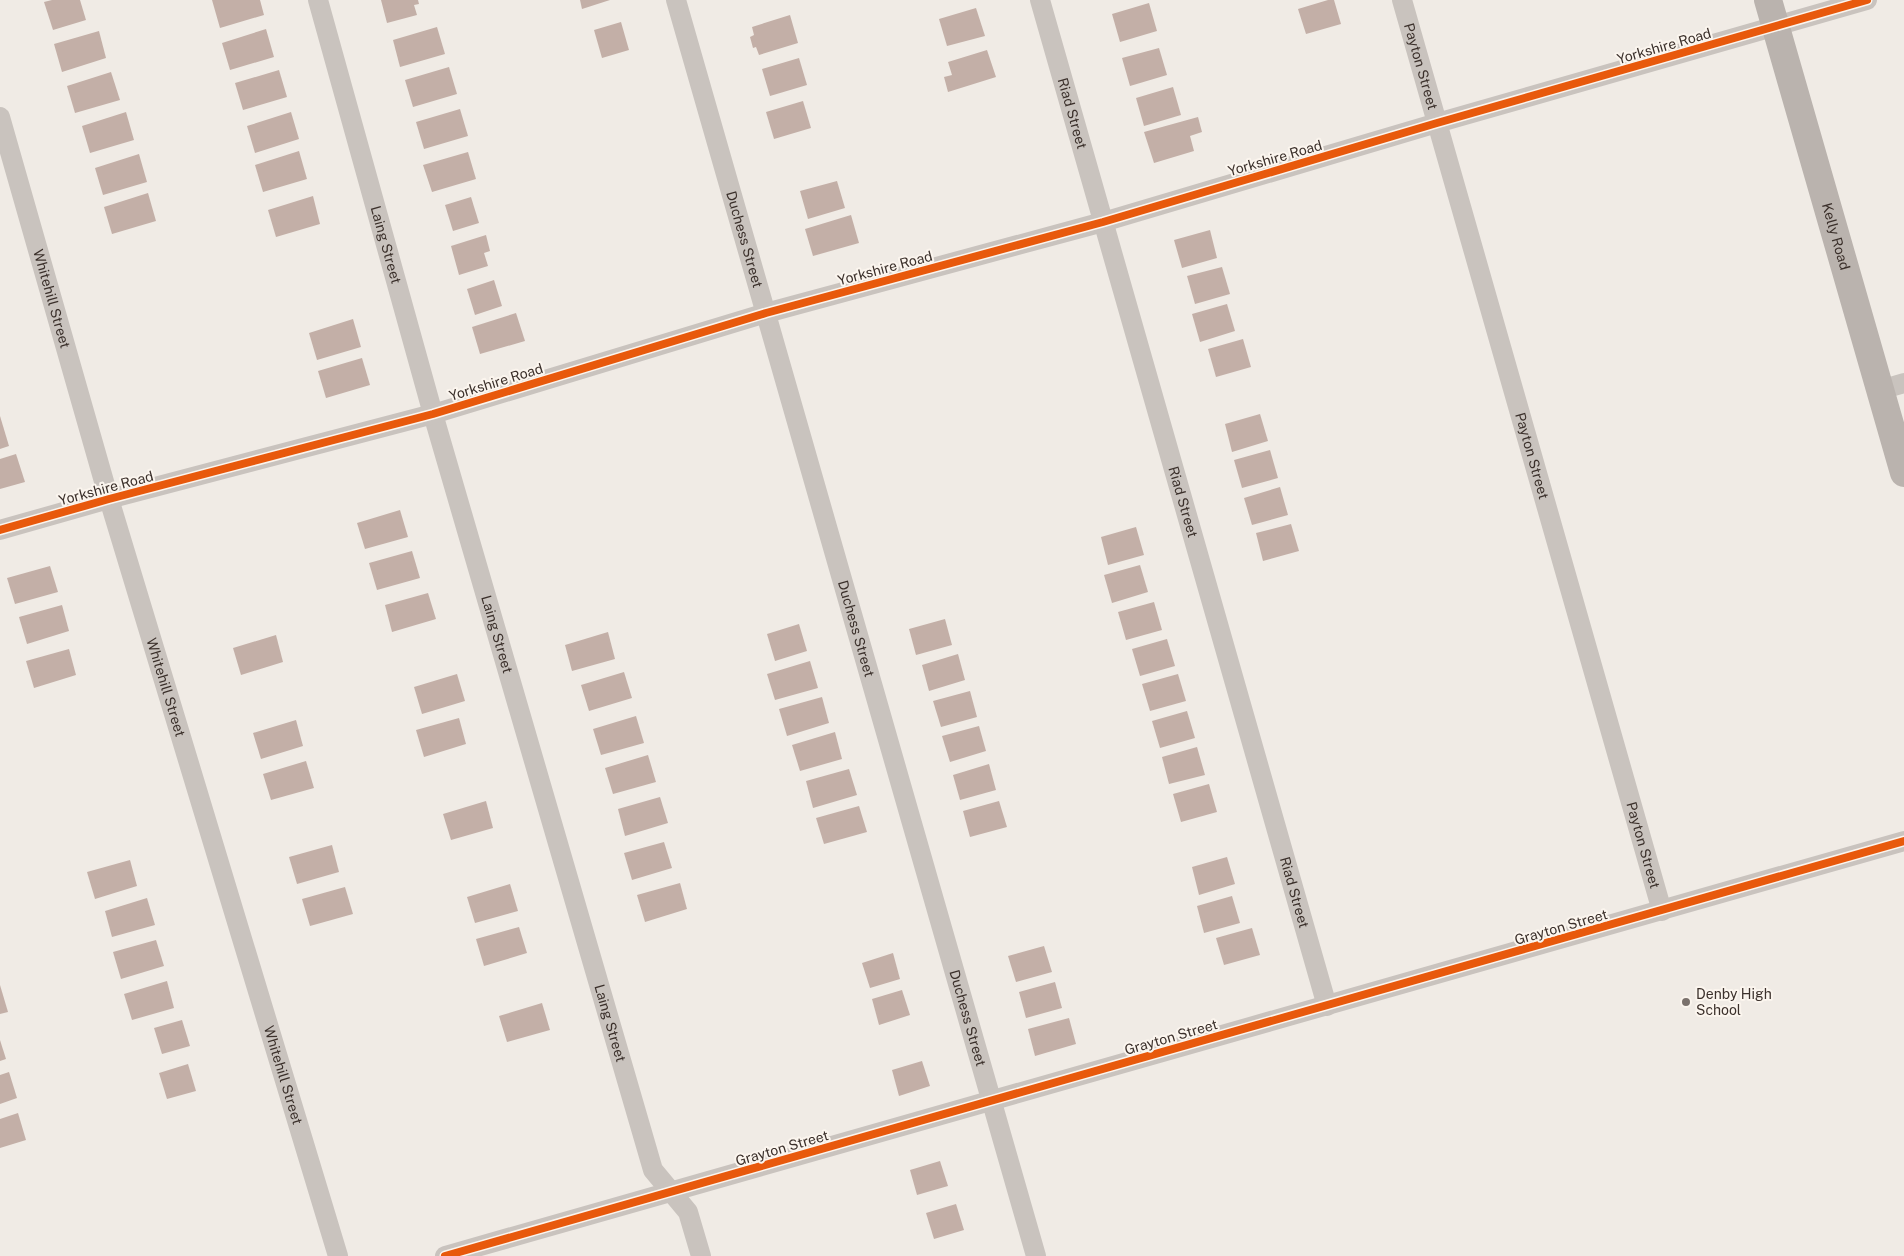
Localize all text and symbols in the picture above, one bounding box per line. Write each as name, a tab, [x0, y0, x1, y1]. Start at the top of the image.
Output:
street label: Payton Street	[1401, 21, 1441, 112]
street label: Yorkshire Road	[1615, 25, 1713, 67]
street label: Riad Street	[1055, 76, 1090, 151]
street label: Yorkshire Road	[1226, 137, 1324, 179]
street label: Duchess Street	[723, 189, 766, 290]
street label: Kelly Road	[1819, 201, 1853, 272]
street label: Laing Street	[368, 204, 404, 286]
street label: Whitehill Street	[30, 247, 74, 350]
street label: Yorkshire Road	[836, 248, 934, 288]
street label: Yorkshire Road	[447, 360, 545, 404]
street label: Payton Street	[1512, 411, 1552, 501]
street label: Riad Street	[1165, 465, 1201, 539]
street label: Yorkshire Road	[57, 468, 155, 508]
street label: Duchess Street	[835, 579, 878, 679]
street label: Laing Street	[478, 593, 516, 675]
street label: Whitehill Street	[143, 636, 188, 739]
street label: Payton Street	[1623, 800, 1663, 890]
street label: Riad Street	[1277, 855, 1312, 930]
street label: Grayton Street	[1513, 906, 1609, 948]
street label: Duchess Street	[946, 968, 989, 1068]
street label: Laing Street	[591, 982, 629, 1064]
place label: Denby High School	[1696, 986, 1772, 1018]
marker: Denby High School	[1680, 996, 1692, 1008]
street label: Grayton Street	[1123, 1016, 1219, 1058]
street label: Whitehill Street	[261, 1024, 306, 1126]
street label: Grayton Street	[734, 1127, 830, 1169]

